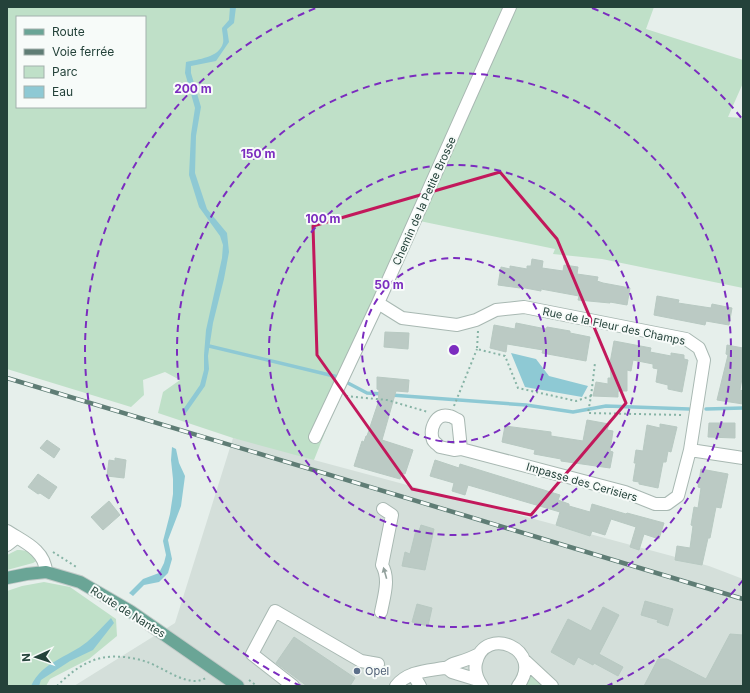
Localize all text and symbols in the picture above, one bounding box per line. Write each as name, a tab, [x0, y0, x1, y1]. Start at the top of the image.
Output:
legend	[16, 16, 146, 108]
text: Route	[52, 24, 85, 39]
text: Voie ferrée	[52, 44, 114, 59]
text: Parc	[52, 64, 78, 79]
text: 200 m	[174, 81, 212, 96]
text: Eau	[52, 84, 73, 99]
street label: Chemin de la Petite Brosse	[389, 134, 459, 268]
text: 150 m	[241, 146, 275, 161]
text: 100 m	[305, 211, 341, 226]
text: 50 m	[374, 277, 404, 292]
street label: Rue de la Fleur des Champs	[541, 304, 687, 348]
centre of rings	[447, 343, 461, 357]
street label: Impasse des Cerisiers	[525, 459, 639, 505]
one-way arrow	[381, 567, 387, 580]
street label: Route de Nantes	[88, 583, 168, 641]
north arrow	[16, 637, 56, 677]
text: N	[19, 653, 33, 662]
place label: Opel	[365, 664, 389, 678]
marker: Opel	[352, 666, 362, 676]

